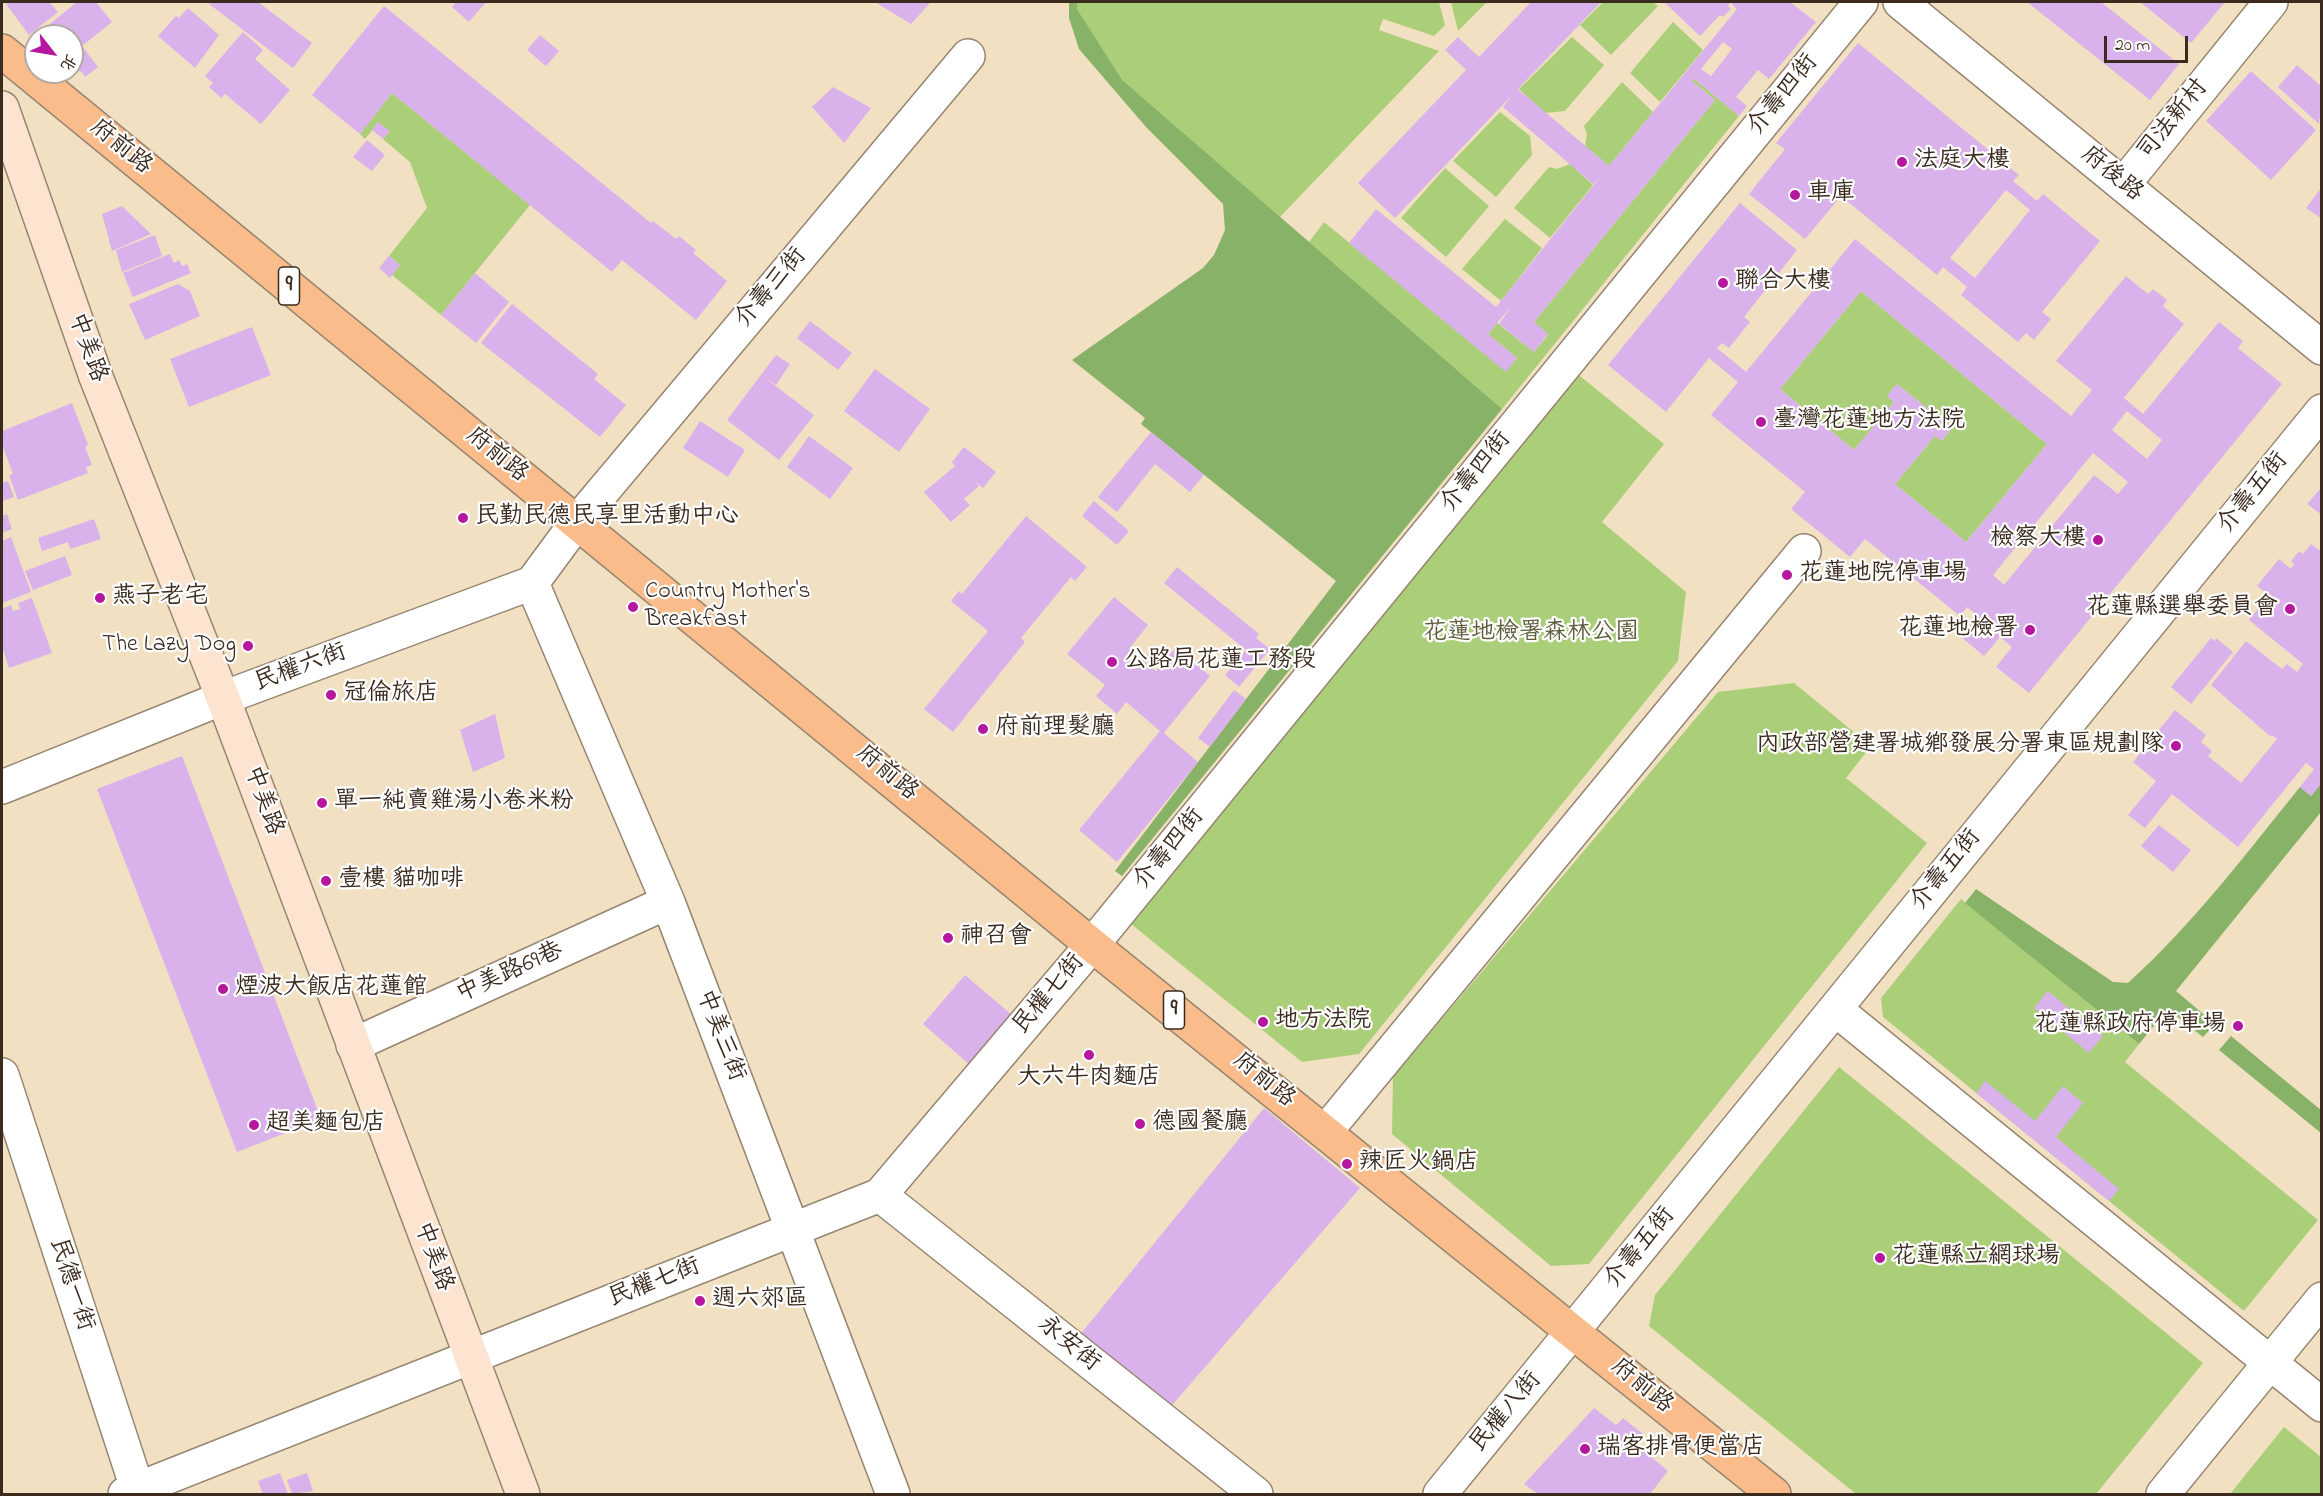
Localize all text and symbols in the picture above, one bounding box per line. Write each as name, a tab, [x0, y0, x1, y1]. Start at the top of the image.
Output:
north arrow	[24, 24, 84, 84]
scale bar	[2107, 24, 2191, 62]
text: 20 m	[2115, 33, 2150, 59]
text: 北	[53, 49, 82, 75]
street label: 介壽四街	[1743, 50, 1825, 142]
street label: 司法新村	[2133, 75, 2215, 167]
street label: 府前路	[83, 114, 157, 182]
street label: 府後路	[2074, 141, 2148, 209]
place label: 法庭大樓	[1914, 148, 2010, 176]
marker: 法庭大樓	[1895, 155, 1909, 169]
place label: 車庫	[1807, 181, 1855, 209]
marker: 車庫	[1788, 188, 1802, 202]
street label: 介壽三街	[730, 243, 814, 335]
road number: 9	[278, 267, 300, 305]
place label: 聯合大樓	[1735, 269, 1831, 297]
marker: 聯合大樓	[1716, 276, 1730, 290]
street label: 中美路	[60, 309, 112, 387]
place label: 臺灣花蓮地方法院	[1773, 408, 1965, 436]
marker: 臺灣花蓮地方法院	[1754, 415, 1768, 429]
street label: 府前路	[459, 422, 533, 490]
street label: 介壽四街	[1436, 427, 1518, 519]
street label: 介壽五街	[2213, 448, 2295, 540]
place label: 民勤民德民享里活動中心	[475, 504, 739, 532]
marker: 民勤民德民享里活動中心	[456, 511, 470, 525]
place label: 檢察大樓	[1990, 526, 2086, 554]
marker: 檢察大樓	[2091, 533, 2105, 547]
place label: 花蓮地院停車場	[1799, 561, 1967, 589]
marker: 花蓮地院停車場	[1780, 568, 1794, 582]
place label: Country Mother's Breakfast	[645, 579, 810, 635]
place label: 燕子老宅	[112, 584, 208, 612]
marker: 燕子老宅	[93, 591, 107, 605]
place label: 花蓮縣選舉委員會	[2086, 595, 2278, 623]
marker: Country Mother's Breakfast	[626, 600, 640, 614]
marker: 花蓮縣選舉委員會	[2283, 602, 2297, 616]
place label: 花蓮地檢署	[1898, 616, 2018, 644]
park label: 花蓮地檢署森林公園	[1423, 620, 1639, 648]
marker: 花蓮地檢署	[2023, 623, 2037, 637]
place label: The Lazy Dog	[102, 632, 236, 660]
marker: The Lazy Dog	[241, 639, 255, 653]
street label: 民權六街	[251, 639, 351, 699]
place label: 公路局花蓮工務段	[1124, 648, 1316, 676]
marker: 公路局花蓮工務段	[1105, 655, 1119, 669]
place label: 冠倫旅店	[343, 681, 439, 709]
marker: 冠倫旅店	[324, 688, 338, 702]
place label: 府前理髮廳	[995, 715, 1115, 743]
marker: 府前理髮廳	[976, 722, 990, 736]
place label: 內政部營建署城鄉發展分署東區規劃隊	[1756, 732, 2164, 760]
marker: 內政部營建署城鄉發展分署東區規劃隊	[2169, 739, 2183, 753]
street label: 府前路	[849, 740, 923, 808]
street label: 中美路	[236, 762, 288, 840]
place label: 單一純賣雞湯小卷米粉	[334, 789, 574, 817]
marker: 單一純賣雞湯小卷米粉	[315, 796, 329, 810]
street label: 介壽四街	[1129, 804, 1211, 896]
street label: 介壽五街	[1906, 825, 1988, 917]
place label: 壹樓 貓咖啡	[338, 867, 464, 895]
marker: 壹樓 貓咖啡	[319, 874, 333, 888]
place label: 神召會	[960, 924, 1032, 952]
marker: 神召會	[941, 931, 955, 945]
street label: 中美路69巷	[452, 938, 568, 1010]
street label: 民權七街	[1008, 949, 1092, 1041]
place label: 煙波大飯店花蓮館	[235, 975, 427, 1003]
marker: 煙波大飯店花蓮館	[216, 982, 230, 996]
street label: 中美三街	[688, 986, 750, 1086]
road number: 9	[1164, 991, 1184, 1029]
place label: 地方法院	[1275, 1008, 1371, 1036]
place label: 花蓮縣政府停車場	[2034, 1012, 2226, 1040]
marker: 地方法院	[1256, 1015, 1270, 1029]
marker: 花蓮縣政府停車場	[2231, 1019, 2245, 1033]
street label: 府前路	[1226, 1047, 1300, 1115]
marker: 大六牛肉麵店	[1082, 1048, 1096, 1062]
place label: 大六牛肉麵店	[1017, 1065, 1161, 1093]
place label: 德國餐廳	[1152, 1110, 1248, 1138]
place label: 超美麵包店	[266, 1111, 386, 1139]
marker: 德國餐廳	[1133, 1117, 1147, 1131]
marker: 超美麵包店	[247, 1118, 261, 1132]
place label: 辣匠火鍋店	[1359, 1150, 1479, 1178]
marker: 辣匠火鍋店	[1340, 1157, 1354, 1171]
street label: 介壽五街	[1600, 1203, 1682, 1295]
street label: 中美路	[406, 1218, 458, 1296]
street label: 民德一街	[41, 1235, 99, 1335]
place label: 花蓮縣立網球場	[1892, 1244, 2060, 1272]
marker: 花蓮縣立網球場	[1873, 1251, 1887, 1265]
street label: 民權七街	[605, 1253, 705, 1315]
place label: 週六郊區	[712, 1287, 808, 1315]
marker: 週六郊區	[693, 1294, 707, 1308]
street label: 永安街	[1031, 1311, 1105, 1379]
street label: 府前路	[1604, 1353, 1678, 1421]
street label: 民權八街	[1465, 1367, 1549, 1459]
place label: 瑞客排骨便當店	[1597, 1435, 1765, 1463]
marker: 瑞客排骨便當店	[1578, 1442, 1592, 1456]

